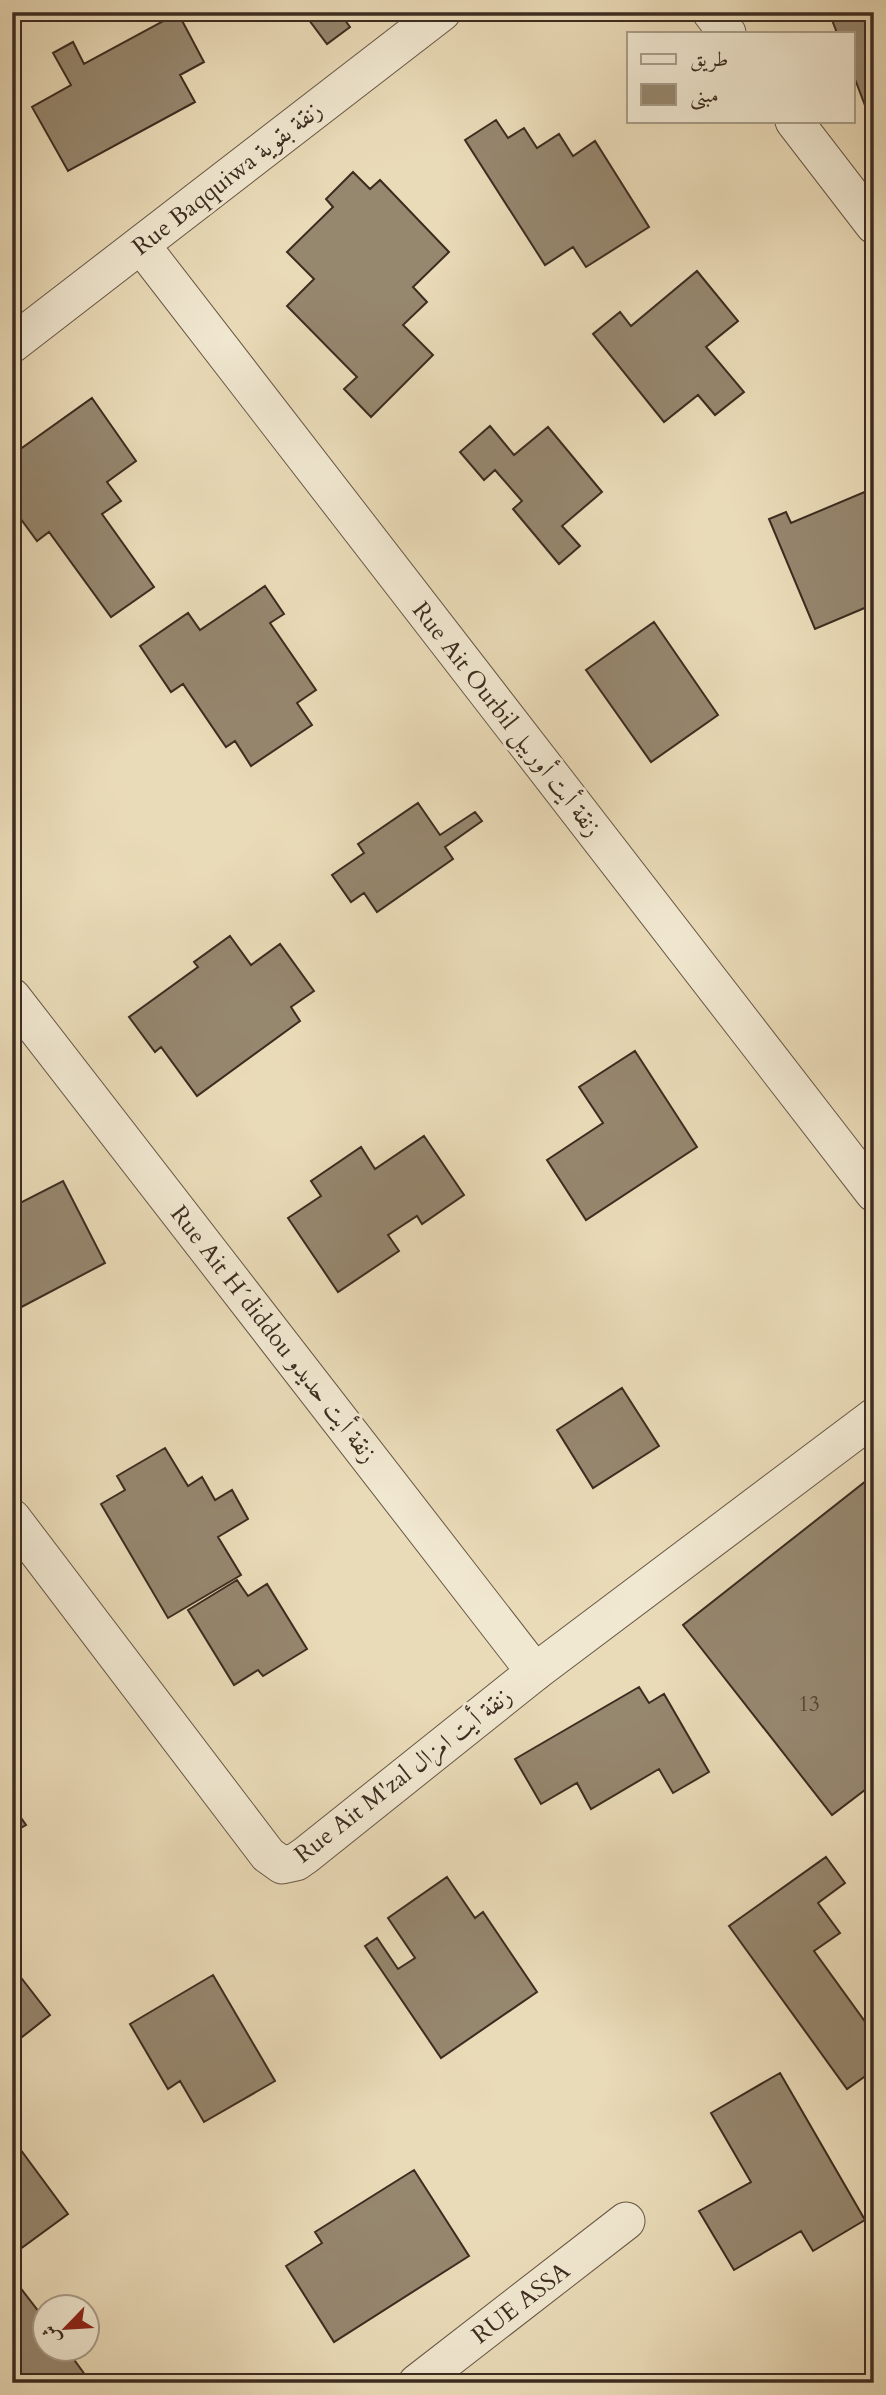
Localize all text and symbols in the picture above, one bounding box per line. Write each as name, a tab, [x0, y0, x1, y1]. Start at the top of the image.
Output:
legend	[627, 32, 854, 122]
text: طريق	[690, 45, 728, 74]
text: مبنى	[690, 81, 719, 110]
street label: Rue Baqquiwa زنقة بقوية	[125, 94, 329, 263]
street label: Rue Ait Ourbil زنقة أيت أوريبل	[404, 594, 610, 844]
street label: Rue Ait H´diddou زنقة أيت حديدو	[163, 1198, 385, 1470]
street label: Rue Ait M'zal زنقة أيت امزال	[287, 1679, 519, 1871]
house number: 13	[798, 1690, 820, 1719]
street label: RUE ASSA	[465, 2254, 577, 2352]
north arrow	[32, 2294, 102, 2364]
text: ش	[36, 2321, 67, 2349]

